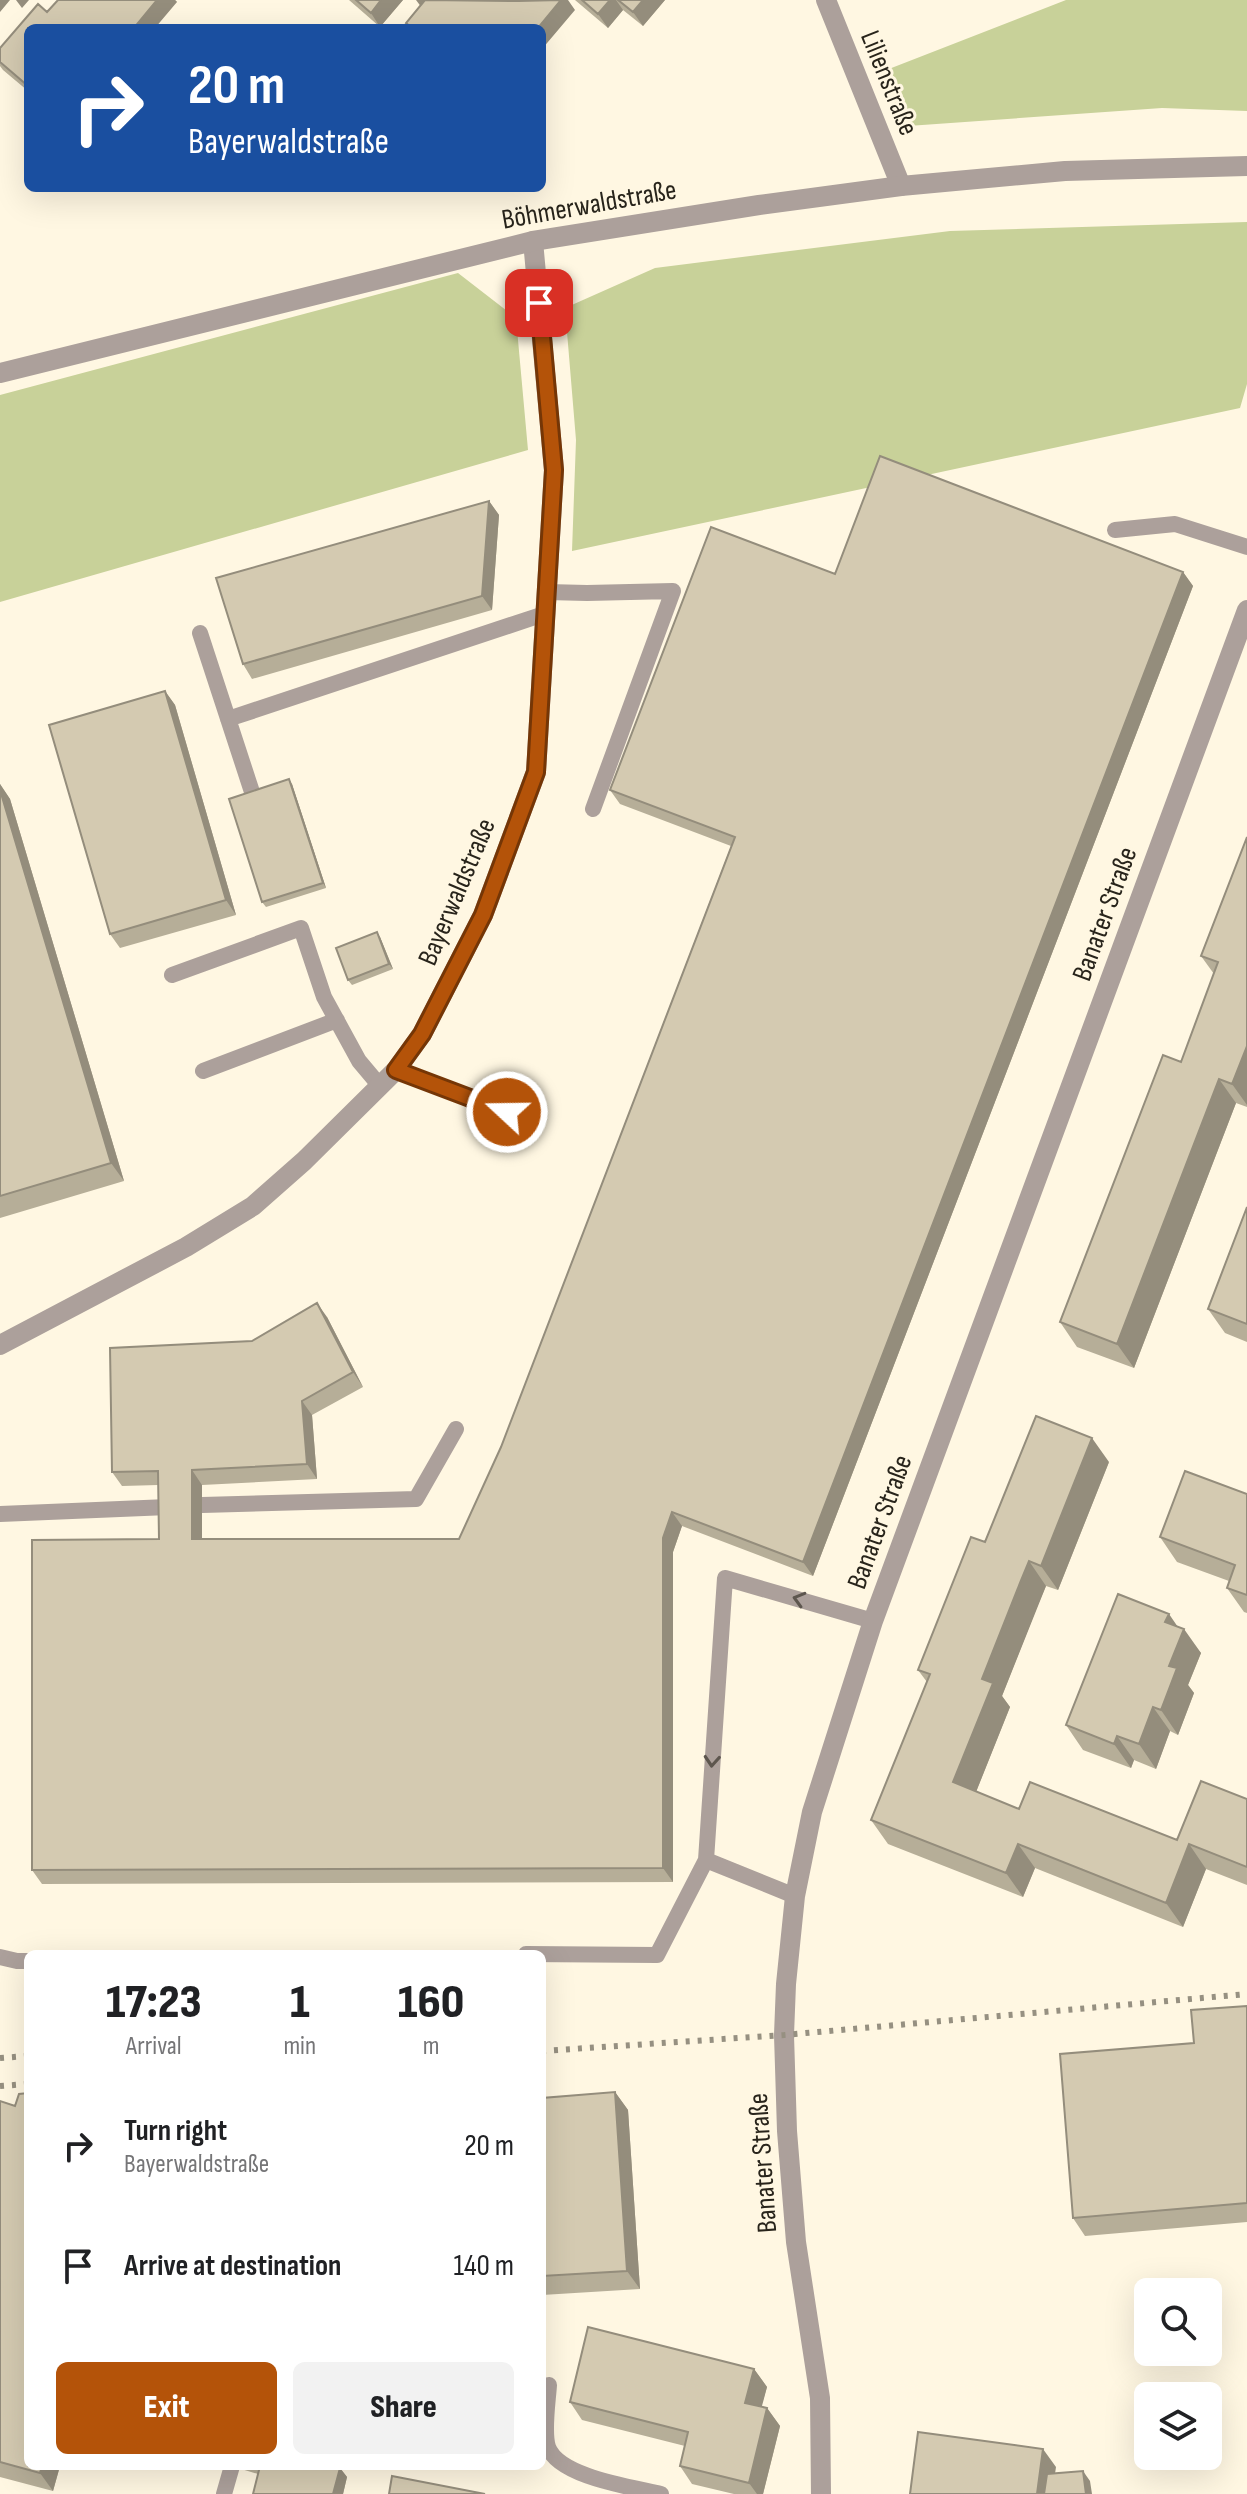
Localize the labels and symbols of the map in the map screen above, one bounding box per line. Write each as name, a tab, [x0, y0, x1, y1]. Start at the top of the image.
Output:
street label: Lilienstraße	[853, 26, 925, 140]
street label: Böhmerwaldstraße	[499, 173, 679, 237]
pin	[505, 269, 573, 337]
street label: Bayerwaldstraße	[411, 814, 503, 970]
street label: Banater Straße	[1066, 843, 1144, 985]
position arrow	[465, 1070, 549, 1154]
street label: Banater Straße	[841, 1451, 919, 1593]
one-way arrow	[792, 1592, 806, 1608]
one-way arrow	[704, 1755, 721, 1768]
street label: Banater Straße	[742, 2092, 784, 2234]

